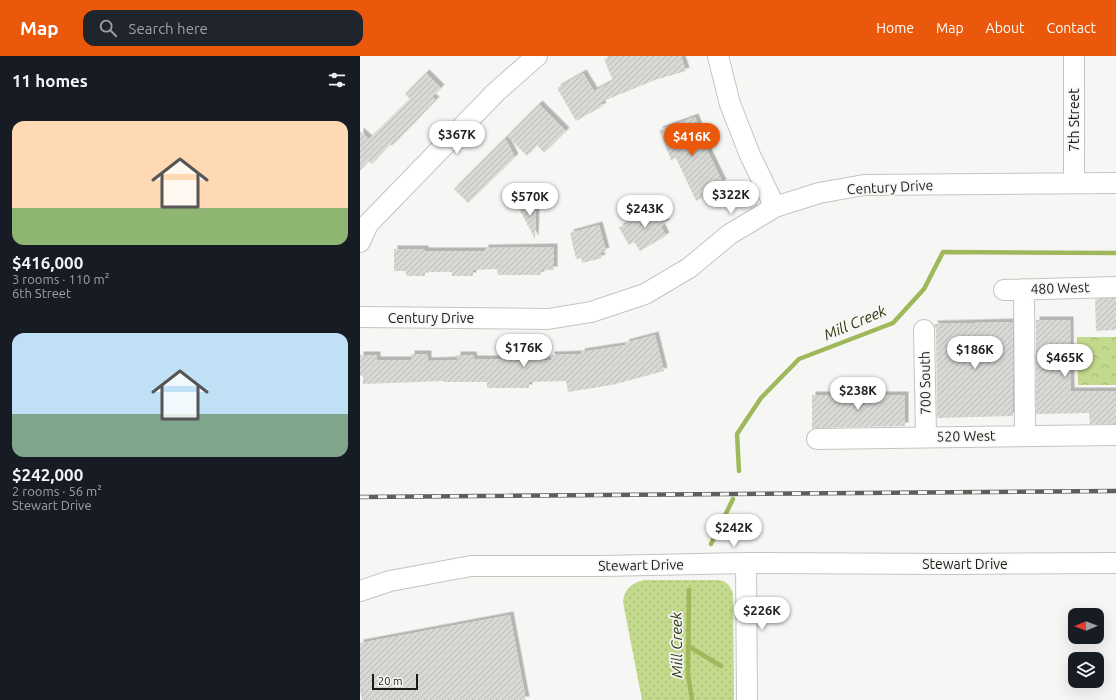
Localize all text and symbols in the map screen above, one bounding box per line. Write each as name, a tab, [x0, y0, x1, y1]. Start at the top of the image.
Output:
search box	[83, 10, 363, 46]
text: Map	[20, 17, 59, 39]
icon: search	[97, 17, 119, 39]
text: Search here	[129, 20, 208, 37]
text: Home	[876, 20, 914, 36]
text: Map	[936, 20, 964, 36]
text: About	[986, 20, 1025, 36]
text: Contact	[1047, 20, 1096, 36]
icon: filters	[326, 69, 348, 91]
text: 11 homes	[12, 71, 88, 90]
street label: 7th Street	[1066, 88, 1082, 152]
pin: $367K	[429, 121, 485, 155]
pin: $416K	[664, 123, 720, 157]
text: $367K	[438, 127, 476, 141]
text: $416K	[673, 129, 711, 143]
icon: home	[144, 147, 216, 219]
street label: Century Drive	[846, 177, 934, 197]
pin: $322K	[703, 181, 759, 215]
pin: $570K	[502, 183, 558, 217]
text: $322K	[712, 187, 750, 201]
text: $570K	[511, 189, 549, 203]
pin: $243K	[617, 195, 673, 229]
text: $243K	[626, 201, 664, 215]
text: $416,000	[12, 253, 83, 272]
text: 3 rooms · 110 m²	[12, 272, 109, 286]
street label: 480 West	[1030, 279, 1090, 297]
text: 6th Street	[12, 286, 71, 300]
water label: Mill Creek	[821, 302, 889, 343]
street label: Century Drive	[388, 310, 474, 326]
pin: $176K	[496, 334, 552, 368]
pin: $186K	[947, 336, 1003, 370]
text: $176K	[505, 340, 543, 354]
text: $186K	[956, 342, 994, 356]
pin: $465K	[1037, 344, 1093, 378]
text: $465K	[1046, 350, 1084, 364]
street label: 700 South	[916, 351, 934, 415]
icon: home	[144, 359, 216, 431]
pin: $238K	[830, 377, 886, 411]
text: $238K	[839, 383, 877, 397]
street label: 520 West	[936, 427, 996, 445]
text: $242,000	[12, 465, 83, 484]
text: 2 rooms · 56 m²	[12, 484, 102, 498]
text: Stewart Drive	[12, 498, 92, 512]
pin: $242K	[706, 514, 762, 548]
text: $242K	[715, 520, 753, 534]
street label: Stewart Drive	[598, 556, 684, 574]
street label: Stewart Drive	[922, 556, 1008, 572]
pin: $226K	[734, 597, 790, 631]
text: $226K	[743, 603, 781, 617]
north arrow	[1068, 608, 1104, 644]
map controls	[1068, 608, 1104, 688]
water label: Mill Creek	[667, 611, 686, 678]
button: layers	[1068, 652, 1104, 688]
scale bar	[372, 672, 418, 691]
text: 20 m	[378, 675, 402, 687]

